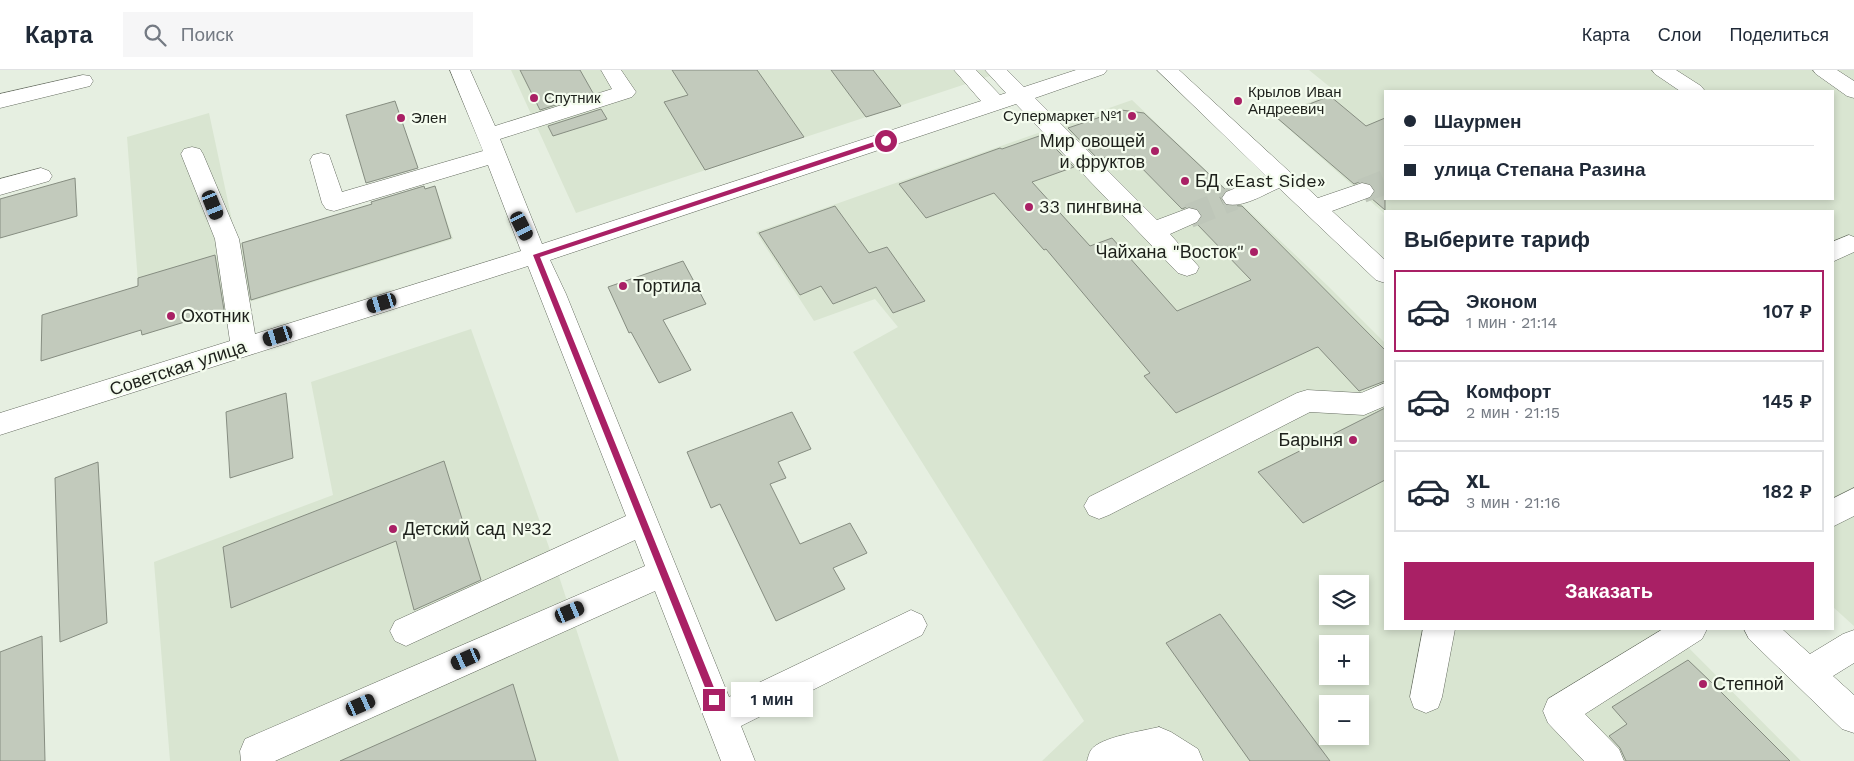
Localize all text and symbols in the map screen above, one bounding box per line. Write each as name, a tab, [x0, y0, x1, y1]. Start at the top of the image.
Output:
search box	[123, 12, 473, 57]
text: Карта	[25, 21, 93, 49]
icon: search	[141, 21, 169, 49]
text: Поиск	[181, 23, 233, 46]
text: Карта	[1582, 24, 1630, 45]
text: Слои	[1658, 24, 1702, 45]
text: Поделиться	[1730, 24, 1829, 45]
place label: Крылов Иван Андреевич	[1248, 83, 1341, 118]
place label: Спутник	[544, 89, 601, 107]
marker: Спутник	[528, 92, 540, 104]
marker: Крылов Иван Андреевич	[1232, 95, 1244, 107]
place label: Супермаркет №1	[1003, 107, 1122, 125]
place label: Элен	[411, 109, 447, 127]
marker: Супермаркет №1	[1126, 110, 1138, 122]
text: Шаурмен	[1434, 110, 1521, 133]
marker: Элен	[395, 112, 407, 124]
route start	[875, 130, 897, 152]
place label: Мир овощей и фруктов	[1040, 130, 1145, 172]
marker: Мир овощей и фруктов	[1149, 145, 1161, 157]
text: улица Степана Разина	[1434, 158, 1645, 181]
place label: БД «East Side»	[1195, 170, 1326, 191]
marker: БД «East Side»	[1179, 175, 1191, 187]
car	[200, 188, 225, 222]
place label: 33 пингвина	[1039, 196, 1143, 217]
marker: 33 пингвина	[1023, 201, 1035, 213]
car	[508, 209, 535, 243]
text: Выберите тариф	[1404, 227, 1590, 252]
place label: Чайхана "Восток"	[1096, 241, 1244, 262]
marker: Чайхана "Восток"	[1248, 246, 1260, 258]
place label: Тортила	[633, 275, 702, 296]
marker: Тортила	[617, 280, 629, 292]
icon: car	[1406, 289, 1451, 334]
text: Эконом	[1466, 290, 1537, 313]
car	[365, 291, 398, 315]
text: 107 ₽	[1763, 300, 1812, 323]
place label: Охотник	[181, 305, 249, 326]
marker: Охотник	[165, 310, 177, 322]
text: 1 мин · 21:14	[1466, 313, 1557, 332]
car	[261, 324, 294, 348]
street label: Советская улица	[107, 335, 250, 400]
icon: car	[1406, 379, 1451, 424]
text: Комфорт	[1466, 380, 1551, 403]
text: 145 ₽	[1762, 390, 1812, 413]
text: 2 мин · 21:15	[1466, 403, 1560, 422]
place label: Барыня	[1279, 429, 1343, 450]
marker: Барыня	[1347, 434, 1359, 446]
icon: car	[1406, 469, 1451, 514]
text: XL	[1466, 470, 1490, 493]
text: 182 ₽	[1762, 480, 1812, 503]
text: 3 мин · 21:16	[1466, 493, 1560, 512]
place label: Детский сад №32	[403, 518, 552, 539]
marker: Детский сад №32	[387, 523, 399, 535]
button: Заказать	[1404, 562, 1814, 620]
map controls	[1319, 575, 1369, 745]
button: layers	[1319, 575, 1369, 625]
car	[553, 599, 586, 625]
button: +	[1319, 635, 1369, 685]
car	[449, 646, 482, 672]
place label: Степной	[1713, 673, 1784, 694]
marker: Степной	[1697, 678, 1709, 690]
callout: 1 мин	[732, 682, 814, 718]
route end	[703, 689, 725, 711]
text: 1 мин	[751, 690, 793, 709]
car	[344, 692, 377, 718]
button: −	[1319, 695, 1369, 745]

